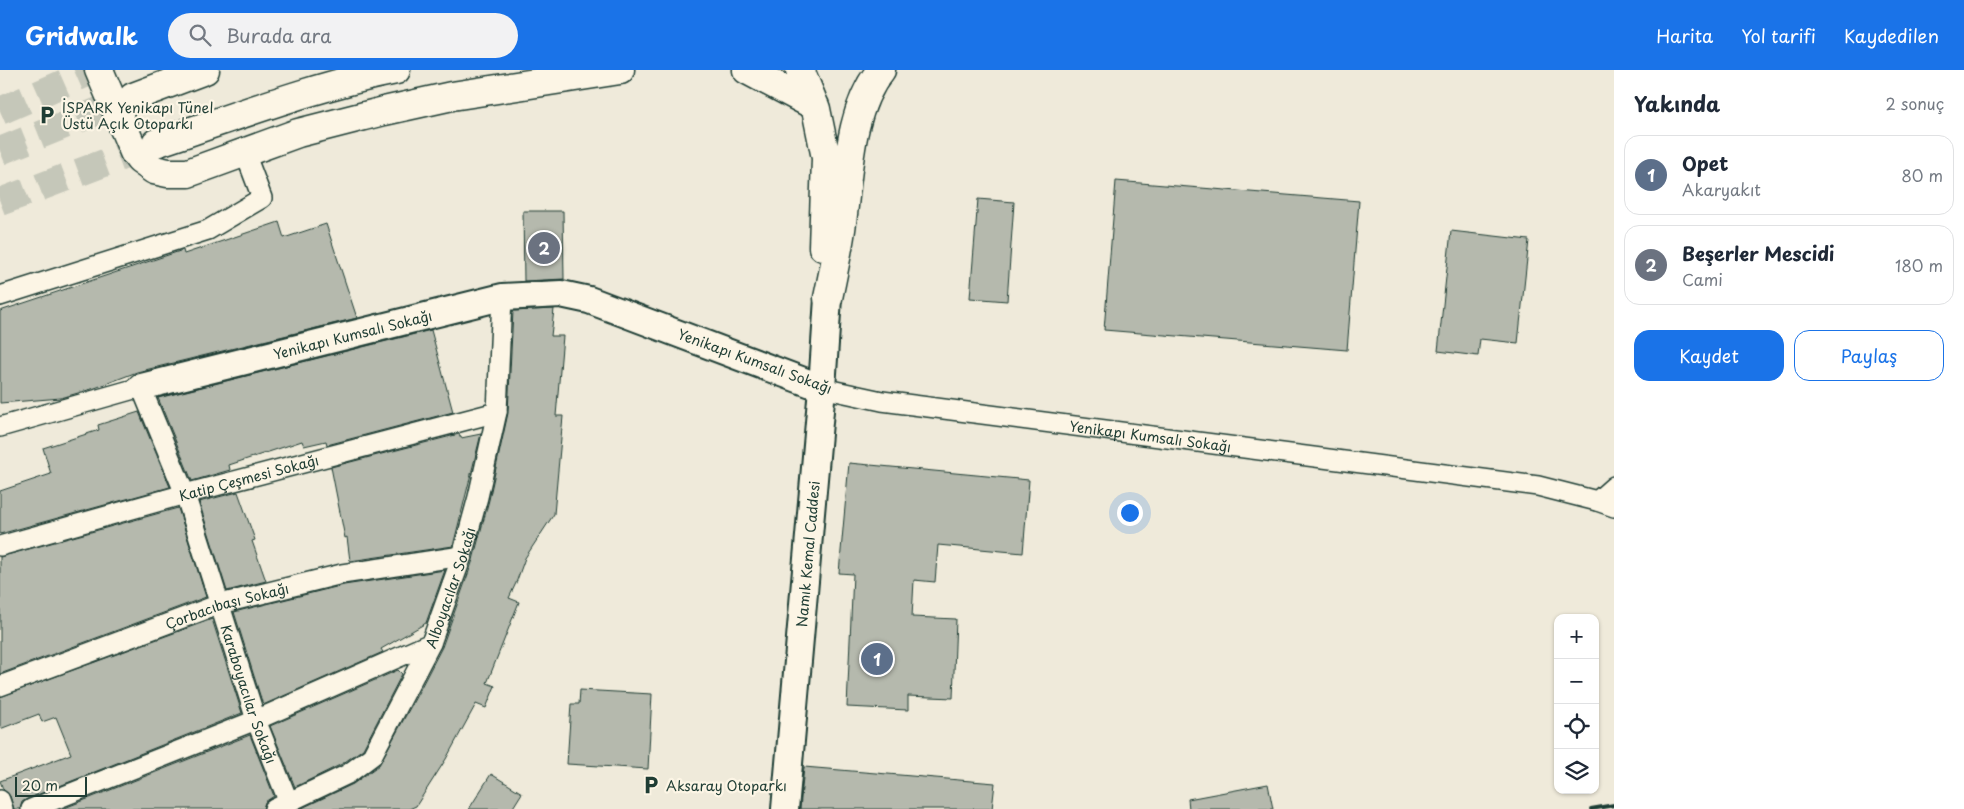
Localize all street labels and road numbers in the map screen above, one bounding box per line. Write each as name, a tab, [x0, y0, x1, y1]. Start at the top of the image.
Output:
street label: Yenikapı Kumsalı Sokağı	[271, 304, 434, 364]
street label: Yenikapı Kumsalı Sokağı	[675, 323, 835, 399]
street label: Yenikapı Kumsalı Sokağı	[1068, 415, 1233, 457]
street label: Katip Çeşmesi Sokağı	[176, 449, 321, 506]
street label: Namık Kemal Caddesi	[791, 480, 824, 628]
street label: Alboyacılar Sokağı	[420, 525, 480, 651]
street label: Çorbacıbaşı Sokağı	[162, 577, 291, 634]
street label: Karaboyacılar Sokağı	[216, 622, 283, 766]

